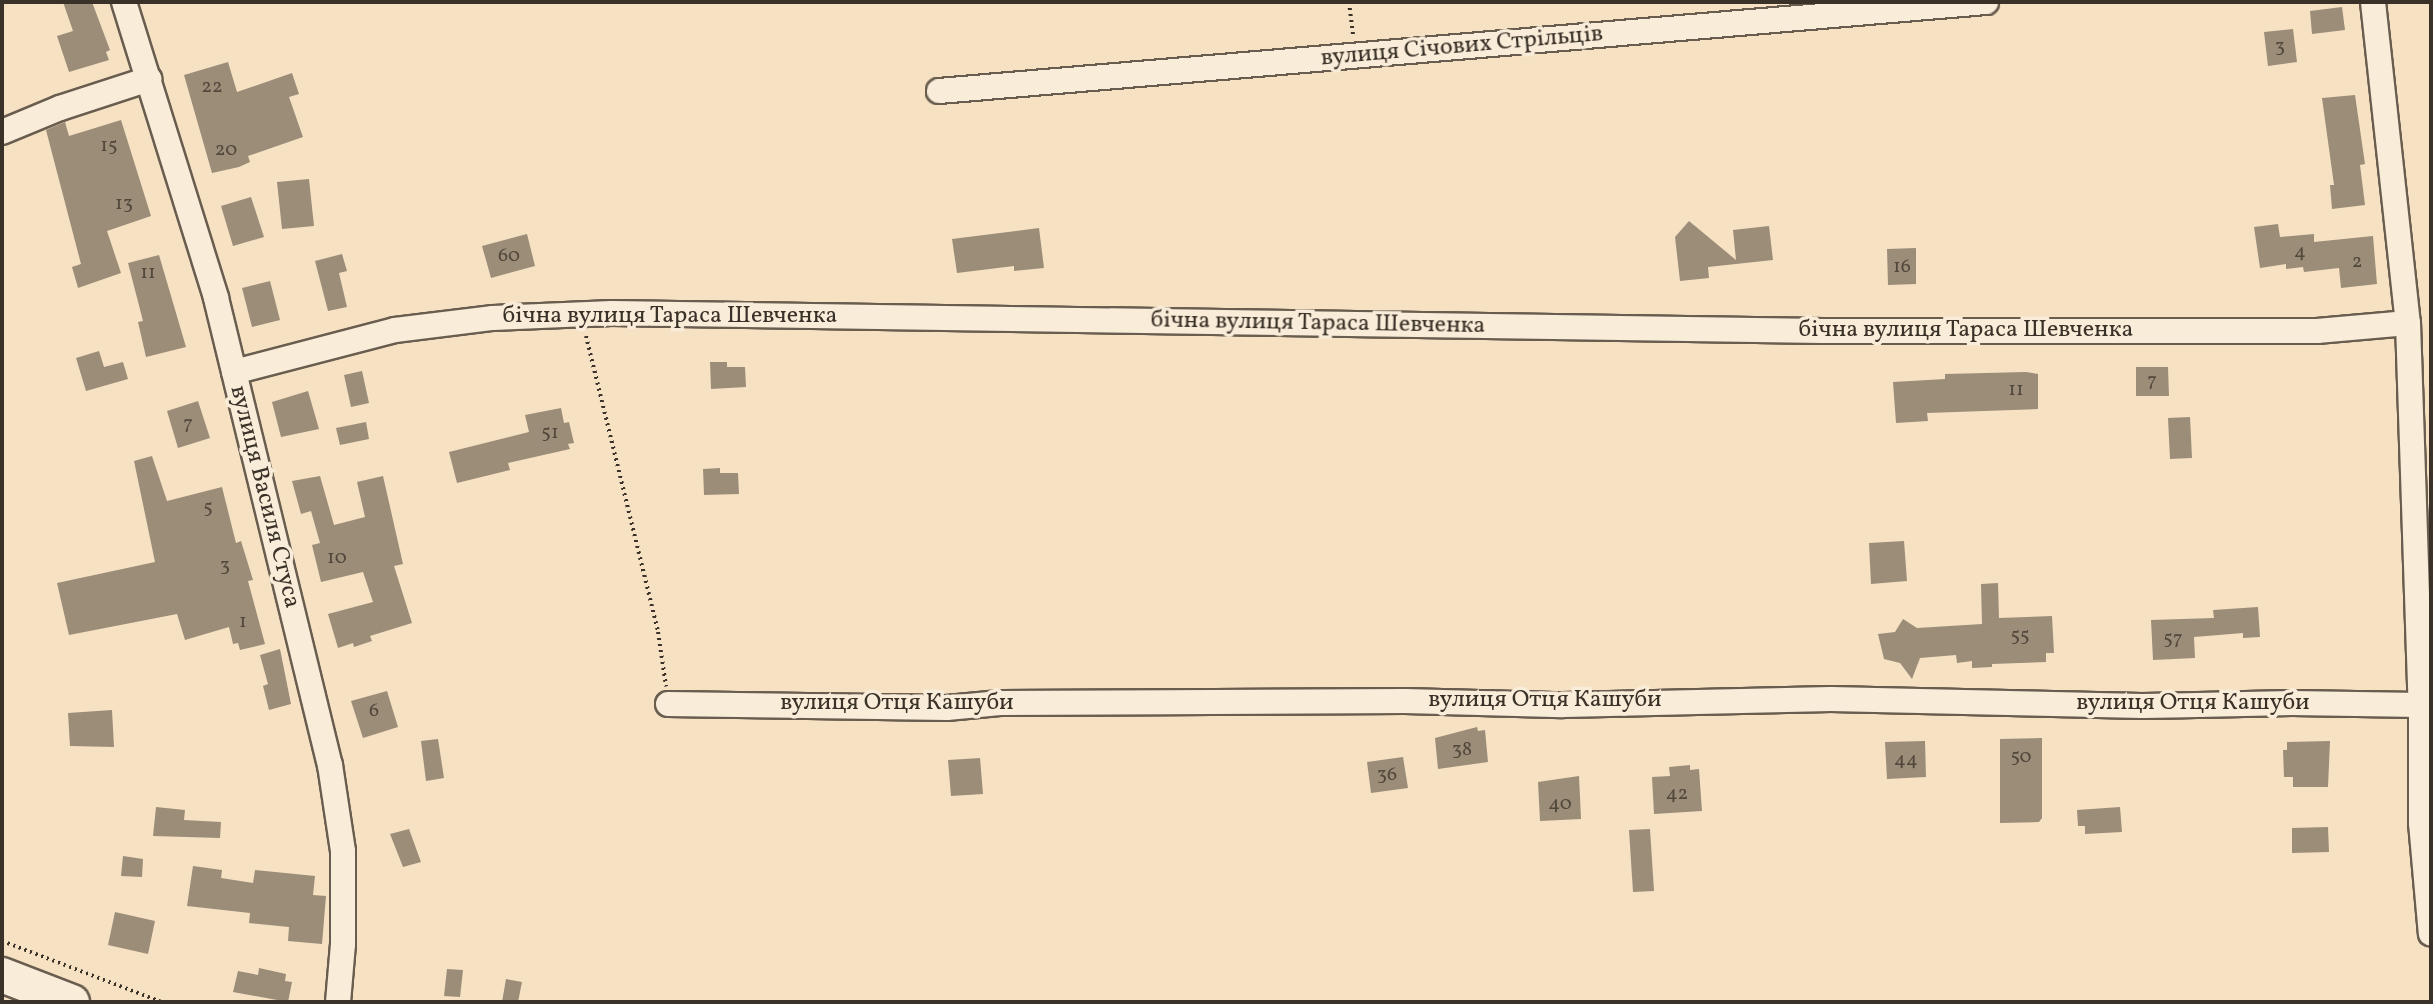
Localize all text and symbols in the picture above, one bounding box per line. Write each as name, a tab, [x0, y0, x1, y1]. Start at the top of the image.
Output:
street label: вулиця Січових Стрільців	[1320, 20, 1604, 74]
house number: 3	[2275, 35, 2285, 59]
house number: 22	[201, 75, 223, 99]
house number: 15	[100, 134, 118, 158]
house number: 20	[215, 138, 237, 162]
house number: 13	[115, 192, 133, 216]
house number: 4	[2294, 240, 2306, 264]
house number: 60	[498, 244, 520, 268]
house number: 2	[2352, 250, 2362, 274]
house number: 16	[1893, 255, 1911, 279]
house number: 11	[140, 261, 156, 285]
street label: бічна вулиця Тараса Шевченка	[502, 303, 838, 331]
street label: бічна вулиця Тараса Шевченка	[1150, 307, 1486, 341]
street label: бічна вулиця Тараса Шевченка	[1798, 317, 2134, 345]
house number: 7	[2147, 369, 2157, 393]
house number: 11	[2008, 378, 2024, 402]
street label: вулиця Василя Стуса	[222, 383, 306, 611]
house number: 7	[183, 412, 193, 436]
house number: 51	[541, 421, 559, 445]
house number: 5	[203, 496, 213, 520]
house number: 10	[327, 546, 347, 570]
house number: 3	[220, 554, 230, 578]
house number: 1	[239, 610, 247, 634]
house number: 55	[2010, 624, 2030, 648]
house number: 57	[2163, 627, 2183, 651]
street label: вулиця Отця Кашуби	[1428, 687, 1662, 715]
street label: вулиця Отця Кашуби	[780, 690, 1014, 718]
street label: вулиця Отця Кашуби	[2076, 690, 2310, 718]
house number: 6	[369, 699, 379, 723]
house number: 38	[1452, 738, 1472, 762]
house number: 50	[2010, 745, 2032, 769]
house number: 44	[1894, 748, 1918, 772]
house number: 36	[1377, 763, 1397, 787]
house number: 42	[1666, 782, 1688, 806]
house number: 40	[1548, 792, 1572, 816]

